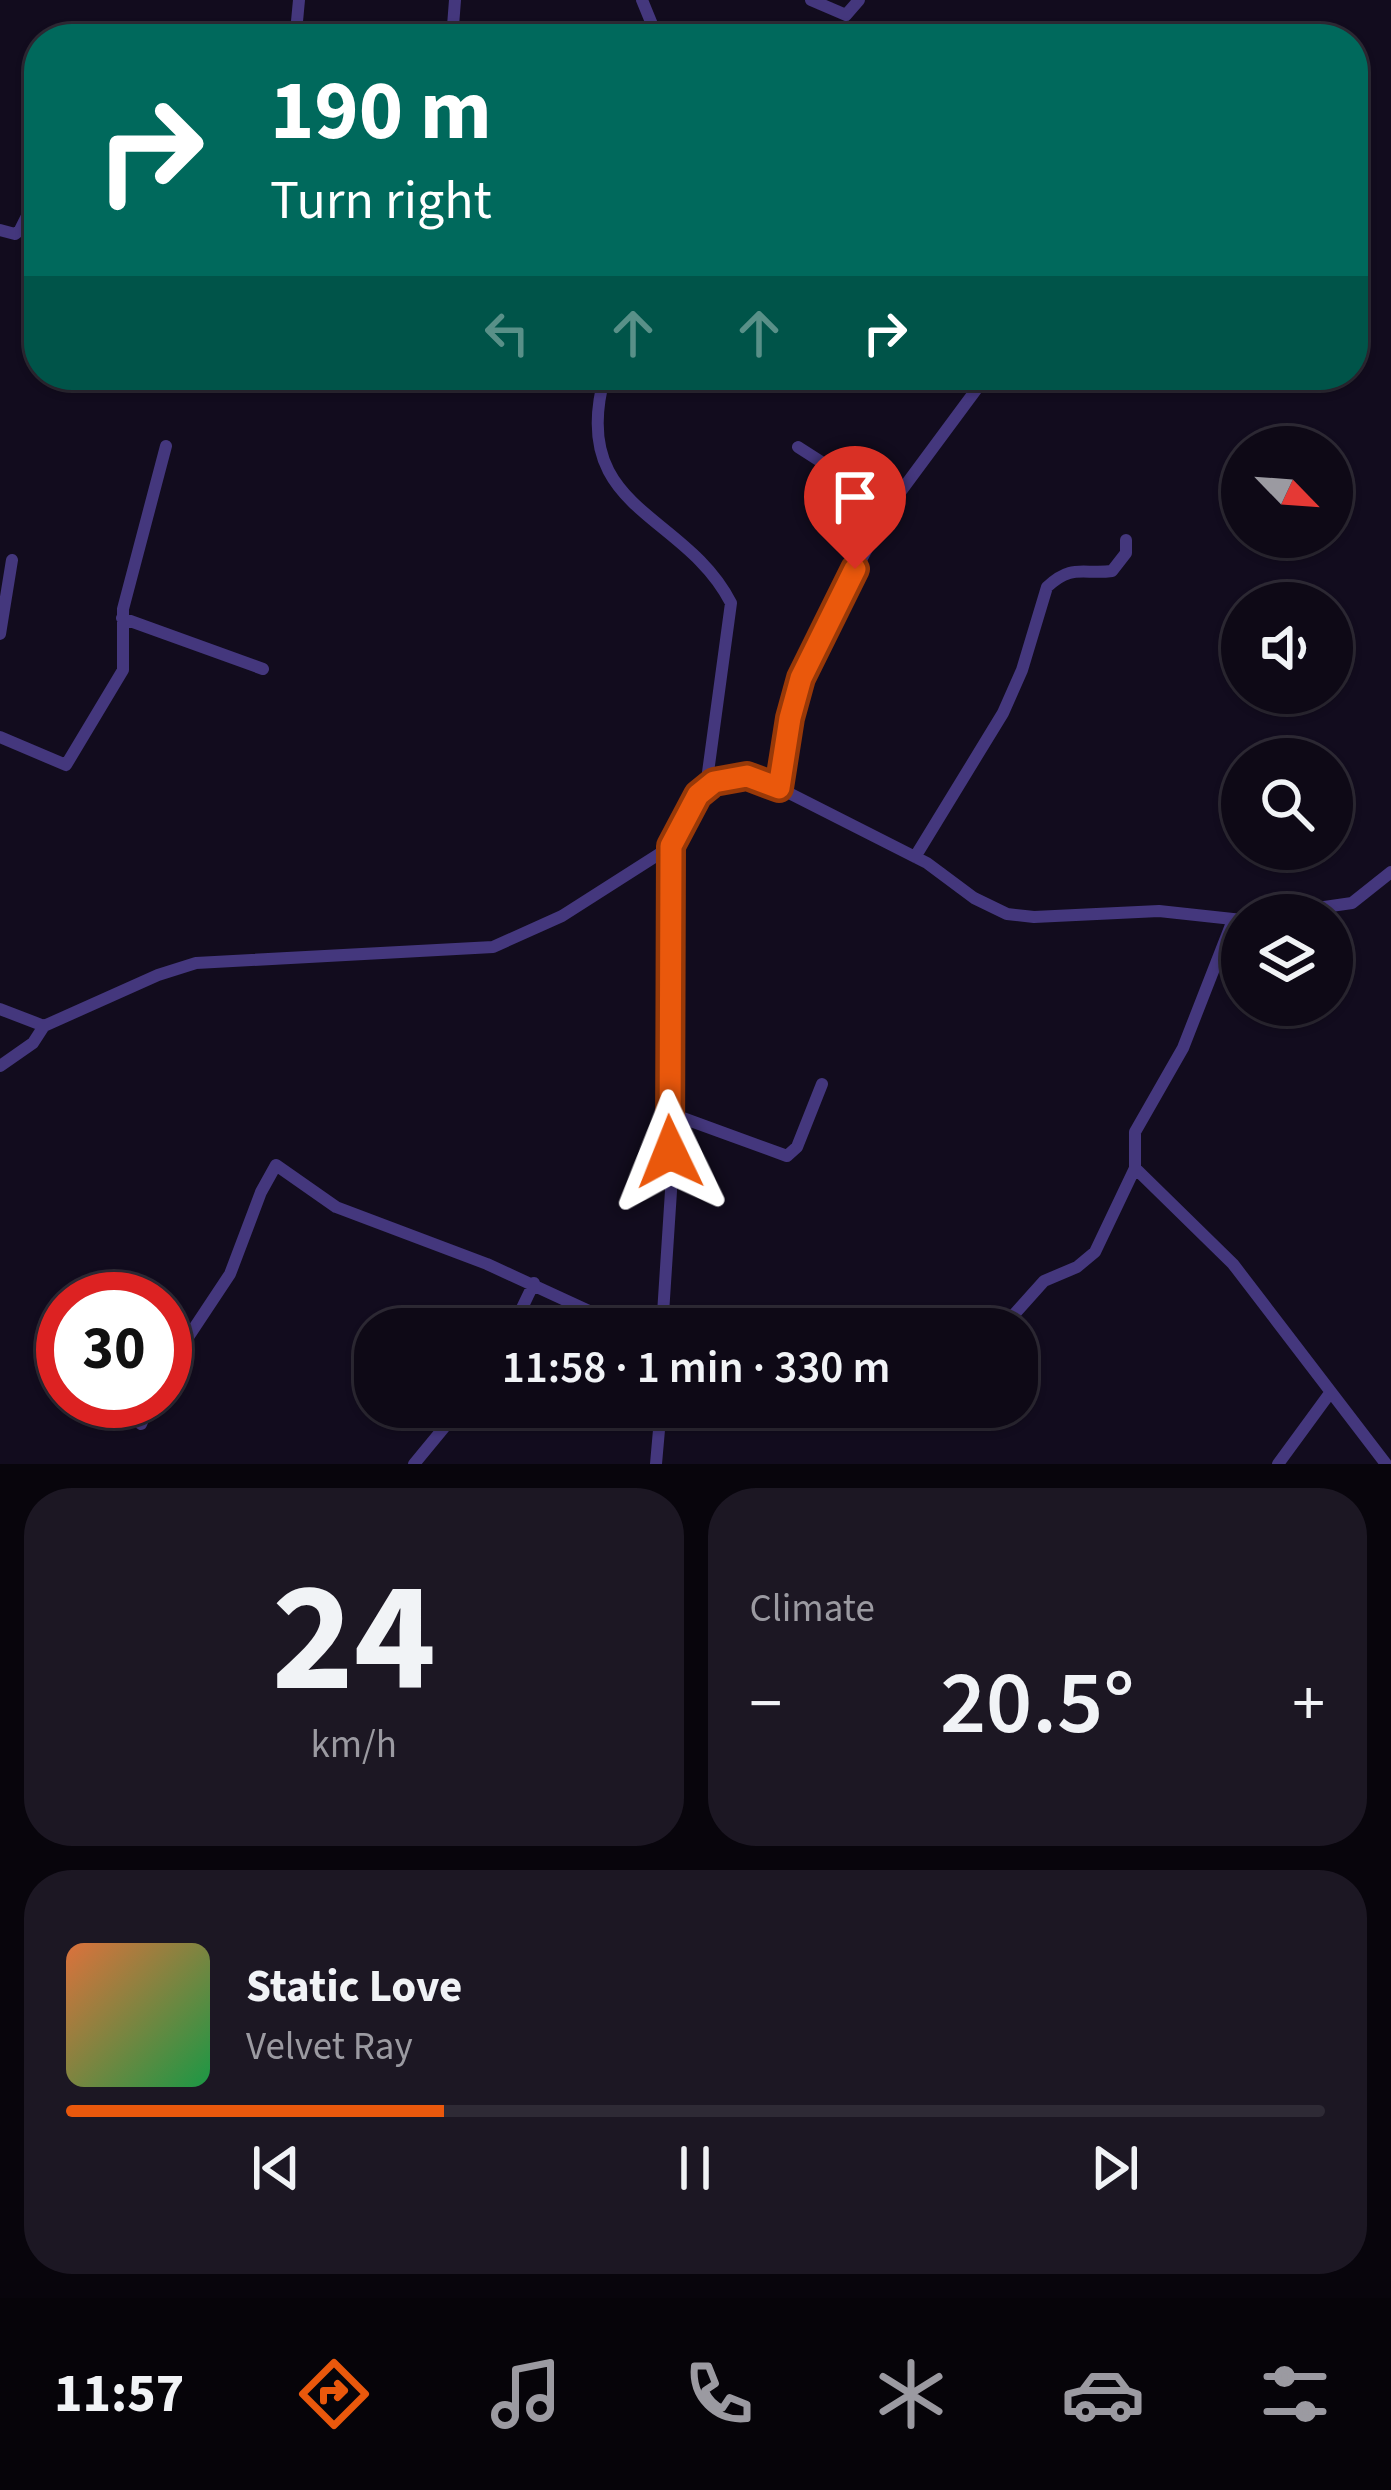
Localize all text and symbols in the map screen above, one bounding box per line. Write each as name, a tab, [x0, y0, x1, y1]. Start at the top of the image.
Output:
text: 190 m	[270, 52, 492, 172]
icon: right	[72, 72, 228, 228]
text: Turn right	[270, 163, 492, 240]
icon: left	[474, 300, 540, 366]
icon: ahead	[600, 300, 666, 366]
icon: ahead	[726, 300, 792, 366]
icon: right	[852, 300, 918, 366]
north arrow	[1221, 426, 1353, 558]
map controls	[1221, 426, 1353, 1026]
pin	[804, 446, 906, 569]
icon: arrive	[822, 464, 888, 530]
button: sound	[1221, 582, 1353, 714]
button: search	[1221, 738, 1353, 870]
button: layers	[1221, 894, 1353, 1026]
position arrow	[607, 1089, 733, 1215]
speed limit sign: 30	[36, 1272, 192, 1428]
text: 11:58 · 1 min · 330 m	[502, 1336, 890, 1400]
text: 24	[271, 1528, 436, 1750]
text: Climate	[750, 1581, 875, 1637]
text: 20.5°	[940, 1640, 1135, 1768]
text: −	[750, 1657, 782, 1751]
text: +	[1292, 1657, 1325, 1751]
text: km/h	[310, 1717, 397, 1773]
text: Static Love	[246, 1955, 462, 2019]
text: Velvet Ray	[246, 2019, 413, 2075]
icon: previous	[243, 2135, 309, 2201]
icon: pause	[662, 2135, 728, 2201]
icon: next	[1082, 2135, 1148, 2201]
icon: directions	[292, 2352, 376, 2436]
icon: music	[484, 2352, 568, 2436]
icon: phone	[677, 2352, 761, 2436]
icon: climate	[869, 2352, 953, 2436]
icon: car	[1061, 2352, 1145, 2436]
icon: filters	[1253, 2352, 1337, 2436]
text: 11:57	[54, 2356, 184, 2433]

